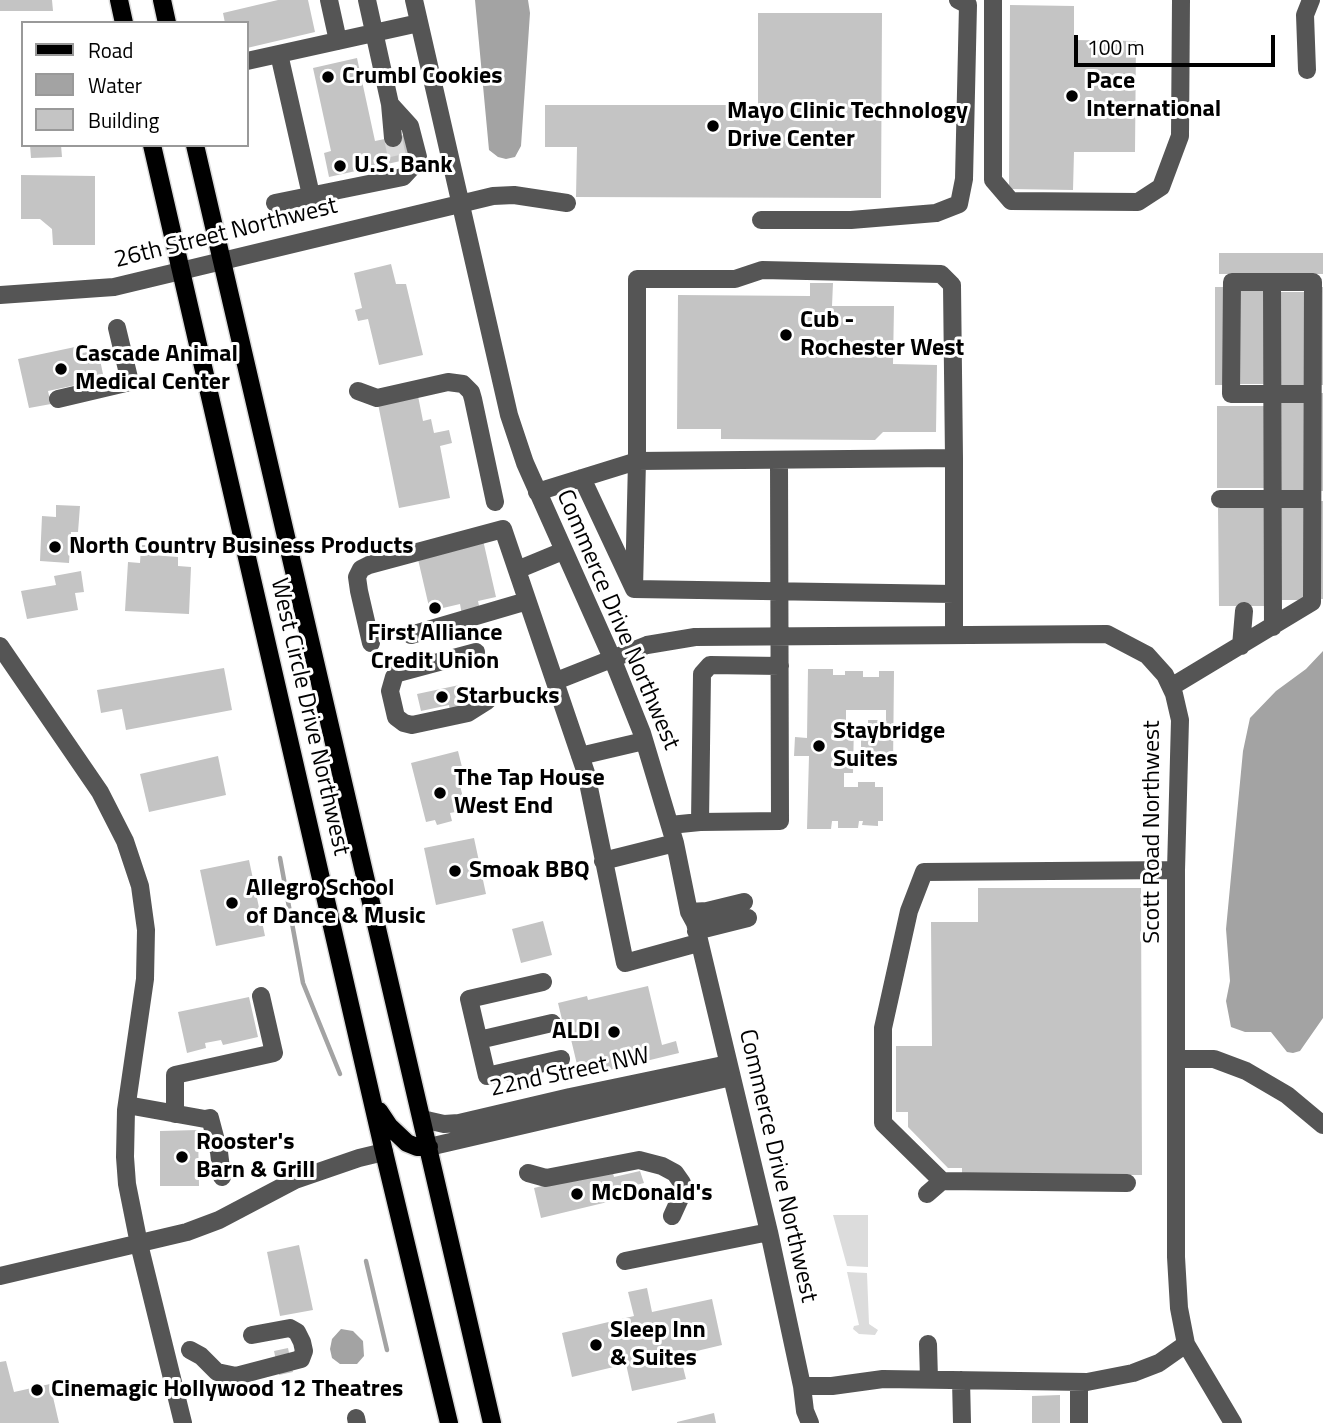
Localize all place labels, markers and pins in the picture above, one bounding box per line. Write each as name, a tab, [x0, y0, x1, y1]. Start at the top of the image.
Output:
place label: Crumbl Cookies	[342, 63, 503, 91]
place label: Pace International	[1086, 68, 1221, 124]
marker: Crumbl Cookies	[320, 69, 336, 85]
marker: Pace International	[1064, 88, 1080, 104]
place label: Mayo Clinic Technology Drive Center	[727, 98, 968, 154]
marker: Mayo Clinic Technology Drive Center	[705, 118, 721, 134]
place label: U.S. Bank	[354, 152, 453, 180]
marker: U.S. Bank	[332, 158, 348, 174]
place label: Cub - Rochester West	[800, 307, 964, 363]
marker: Cub - Rochester West	[778, 327, 794, 343]
place label: Cascade Animal Medical Center	[75, 341, 238, 397]
marker: Cascade Animal Medical Center	[53, 361, 69, 377]
place label: North Country Business Products	[69, 533, 413, 561]
marker: North Country Business Products	[47, 539, 63, 555]
marker: First Alliance Credit Union	[427, 600, 443, 616]
place label: First Alliance Credit Union	[367, 620, 503, 676]
place label: Starbucks	[456, 683, 560, 711]
marker: Starbucks	[434, 689, 450, 705]
place label: Staybridge Suites	[833, 718, 945, 774]
marker: Staybridge Suites	[811, 738, 827, 754]
place label: The Tap House West End	[454, 765, 605, 821]
marker: The Tap House West End	[432, 785, 448, 801]
place label: Smoak BBQ	[469, 857, 590, 885]
marker: Smoak BBQ	[447, 863, 463, 879]
place label: Allegro School of Dance & Music	[246, 875, 426, 931]
marker: Allegro School of Dance & Music	[224, 895, 240, 911]
place label: ALDI	[552, 1018, 600, 1046]
marker: ALDI	[606, 1024, 622, 1040]
place label: Rooster's Barn & Grill	[196, 1129, 315, 1185]
marker: Rooster's Barn & Grill	[174, 1149, 190, 1165]
place label: McDonald's	[591, 1180, 712, 1208]
marker: McDonald's	[569, 1186, 585, 1202]
place label: Sleep Inn & Suites	[610, 1317, 706, 1373]
marker: Sleep Inn & Suites	[588, 1337, 604, 1353]
place label: Cinemagic Hollywood 12 Theatres	[51, 1376, 403, 1404]
marker: Cinemagic Hollywood 12 Theatres	[29, 1382, 45, 1398]

